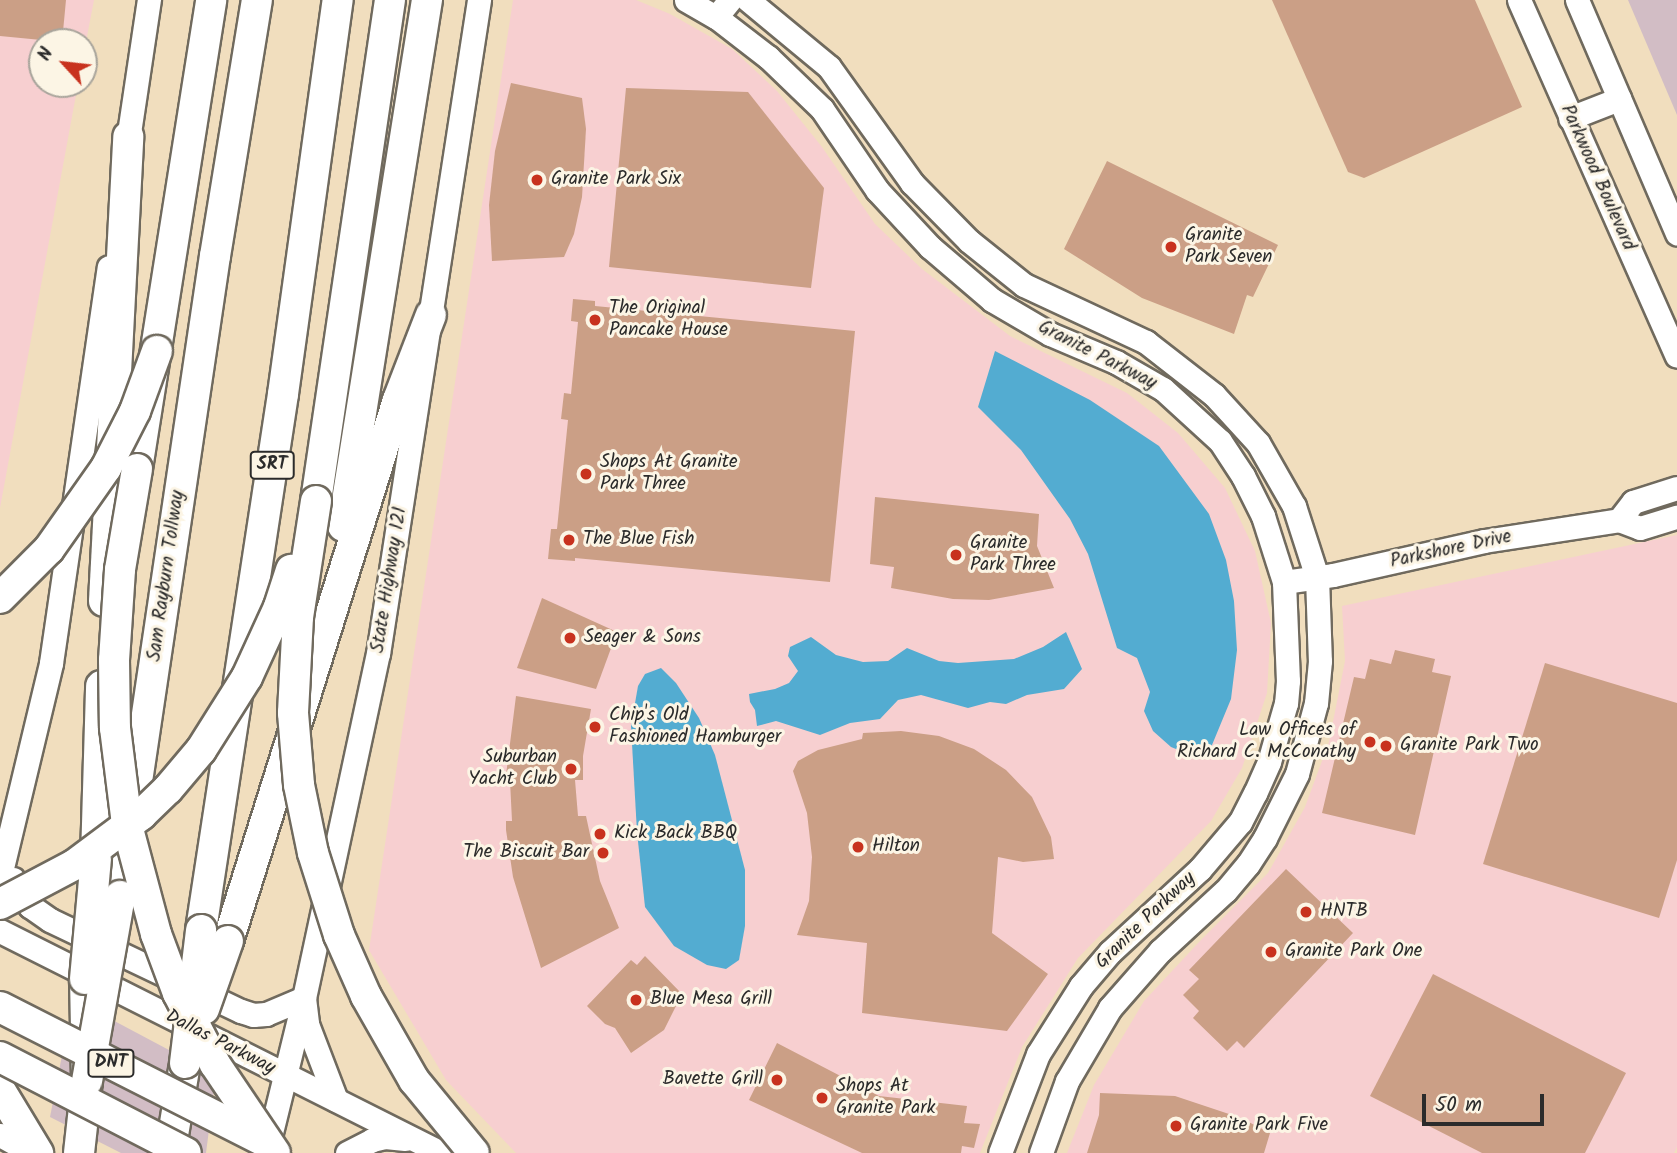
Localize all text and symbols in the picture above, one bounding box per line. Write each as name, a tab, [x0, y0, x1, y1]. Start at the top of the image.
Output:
north arrow	[28, 28, 98, 98]
text: N	[30, 42, 62, 67]
street label: Parkwood Boulevard	[1555, 102, 1639, 254]
place label: Granite Park Six	[551, 169, 681, 191]
marker: Granite Park Six	[529, 172, 545, 188]
place label: Granite Park Seven	[1185, 225, 1272, 269]
marker: Granite Park Seven	[1163, 239, 1179, 255]
place label: The Original Pancake House	[609, 298, 728, 342]
marker: The Original Pancake House	[587, 312, 603, 328]
street label: Granite Parkway	[1034, 316, 1160, 396]
road number: SRT	[249, 450, 295, 480]
place label: Shops At Granite Park Three	[600, 452, 738, 496]
marker: Shops At Granite Park Three	[578, 466, 594, 482]
street label: Sam Rayburn Tollway	[144, 489, 190, 663]
street label: State Highway 121	[367, 505, 413, 655]
street label: Parkshore Drive	[1388, 526, 1514, 574]
place label: The Blue Fish	[583, 529, 694, 551]
marker: The Blue Fish	[561, 532, 577, 548]
place label: Granite Park Three	[970, 533, 1056, 577]
marker: Granite Park Three	[948, 547, 964, 563]
place label: Seager & Sons	[584, 627, 701, 649]
marker: Seager & Sons	[562, 630, 578, 646]
place label: Chip's Old Fashioned Hamburger	[609, 705, 781, 749]
marker: Chip's Old Fashioned Hamburger	[587, 719, 603, 735]
place label: Law Offices of Richard C. McConathy	[1177, 720, 1356, 764]
marker: Law Offices of Richard C. McConathy	[1362, 734, 1378, 750]
place label: Granite Park Two	[1400, 735, 1539, 757]
marker: Granite Park Two	[1378, 738, 1394, 754]
place label: Suburban Yacht Club	[468, 747, 557, 791]
marker: Suburban Yacht Club	[563, 761, 579, 777]
place label: Kick Back BBQ	[614, 823, 737, 845]
marker: Kick Back BBQ	[592, 826, 608, 842]
place label: Hilton	[872, 836, 920, 858]
marker: Hilton	[850, 839, 866, 855]
place label: The Biscuit Bar	[463, 842, 589, 864]
marker: The Biscuit Bar	[595, 845, 611, 861]
street label: Granite Parkway	[1091, 868, 1201, 974]
place label: HNTB	[1320, 901, 1368, 923]
marker: HNTB	[1298, 904, 1314, 920]
place label: Granite Park One	[1285, 941, 1422, 963]
marker: Granite Park One	[1263, 944, 1279, 960]
place label: Blue Mesa Grill	[650, 989, 772, 1011]
marker: Blue Mesa Grill	[628, 992, 644, 1008]
street label: Dallas Parkway	[161, 1006, 279, 1080]
road number: DNT	[86, 1048, 136, 1078]
place label: Bavette Grill	[663, 1069, 763, 1091]
marker: Bavette Grill	[769, 1072, 785, 1088]
place label: Shops At Granite Park	[836, 1076, 935, 1120]
scale bar	[1425, 1080, 1548, 1124]
text: 50 m	[1435, 1089, 1482, 1122]
marker: Shops At Granite Park	[814, 1090, 830, 1106]
place label: Granite Park Five	[1190, 1115, 1328, 1137]
marker: Granite Park Five	[1168, 1118, 1184, 1134]

